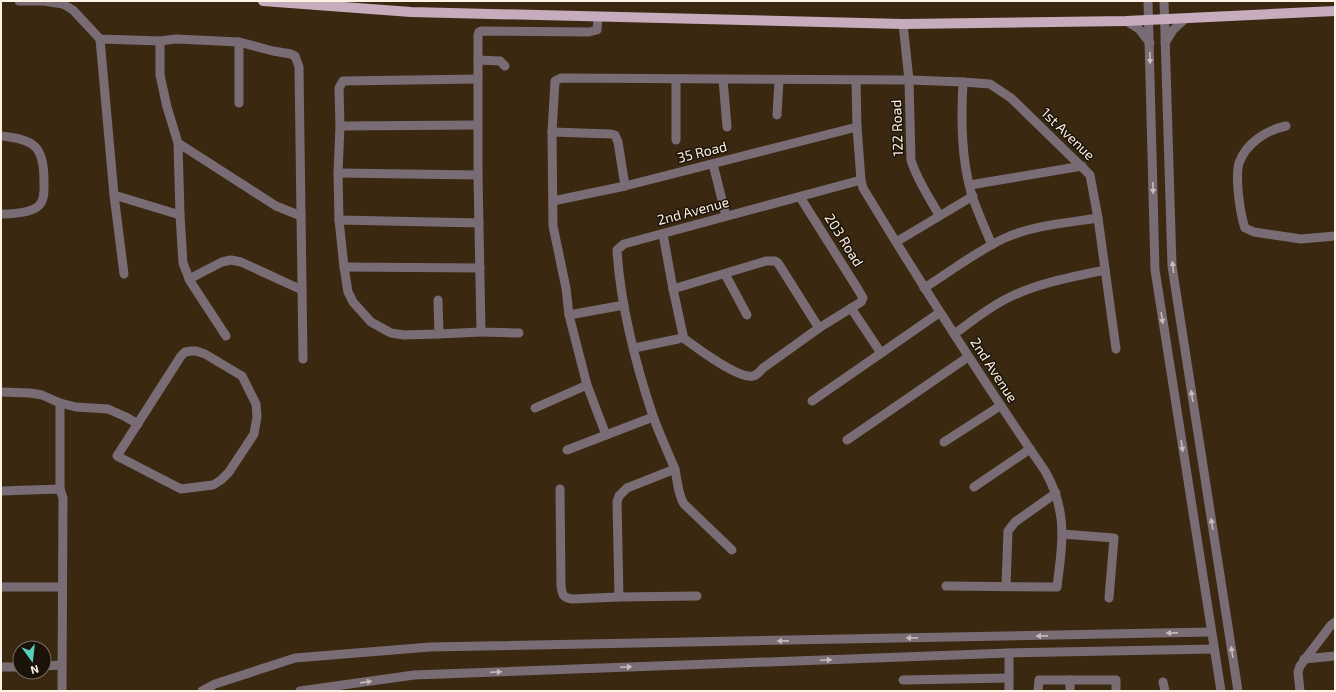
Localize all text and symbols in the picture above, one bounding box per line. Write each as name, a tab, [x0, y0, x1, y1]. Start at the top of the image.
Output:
one-way arrow	[1147, 52, 1153, 65]
street label: 122 Road	[887, 99, 906, 157]
street label: 1st Avenue	[1038, 104, 1099, 163]
street label: 35 Road	[675, 137, 729, 166]
one-way arrow	[1150, 182, 1156, 195]
street label: 2nd Avenue	[655, 193, 731, 228]
street label: 203 Road	[821, 210, 867, 269]
one-way arrow	[1169, 261, 1176, 273]
one-way arrow	[1159, 312, 1165, 324]
street label: 2nd Avenue	[967, 334, 1022, 405]
one-way arrow	[1189, 389, 1195, 402]
one-way arrow	[1179, 440, 1185, 452]
one-way arrow	[1209, 518, 1215, 530]
one-way arrow	[1165, 630, 1178, 636]
one-way arrow	[1036, 632, 1048, 639]
one-way arrow	[905, 635, 918, 641]
one-way arrow	[776, 638, 789, 644]
north arrow	[12, 640, 52, 680]
one-way arrow	[1229, 646, 1235, 659]
one-way arrow	[820, 657, 833, 663]
text: N	[29, 663, 40, 677]
one-way arrow	[620, 664, 633, 670]
one-way arrow	[490, 669, 503, 675]
one-way arrow	[360, 679, 372, 685]

